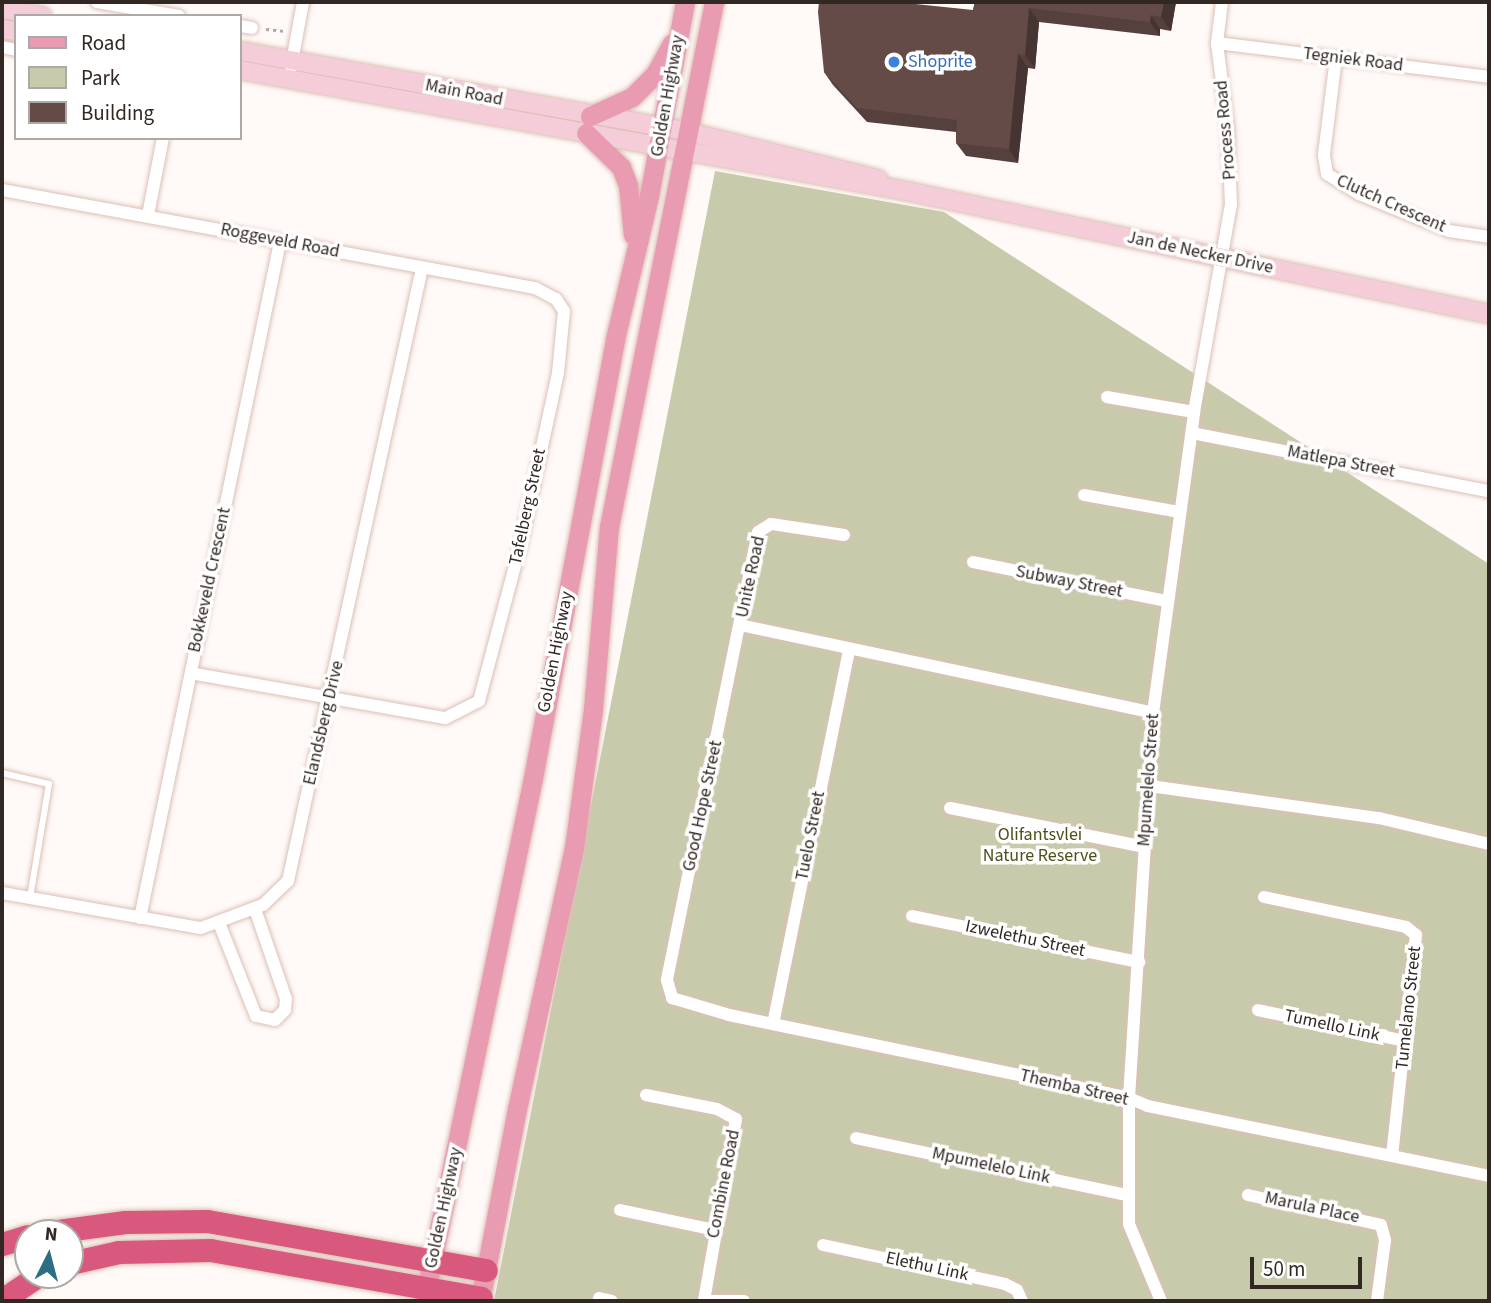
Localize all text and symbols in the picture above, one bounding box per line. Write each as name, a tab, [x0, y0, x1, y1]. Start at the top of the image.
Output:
legend	[14, 14, 242, 140]
text: Road	[81, 28, 126, 58]
street label: Golden Highway	[647, 34, 689, 158]
street label: Tegniek Road	[1302, 43, 1404, 77]
place label: Shoprite	[908, 51, 973, 73]
marker: Shoprite	[886, 54, 902, 70]
text: Park	[81, 63, 120, 93]
street label: Main Road	[423, 75, 505, 111]
street label: Process Road	[1211, 79, 1241, 181]
text: Building	[81, 98, 154, 128]
street label: Clutch Crescent	[1333, 170, 1449, 238]
street label: Roggeveld Road	[219, 219, 341, 263]
street label: Jan de Necker Drive	[1125, 227, 1275, 279]
street label: Matlepa Street	[1285, 441, 1397, 483]
street label: Tafelberg Street	[505, 447, 551, 567]
street label: Bokkeveld Crescent	[184, 505, 236, 655]
street label: Unite Road	[732, 534, 770, 620]
street label: Subway Street	[1014, 561, 1124, 603]
street label: Golden Highway	[534, 590, 578, 714]
street label: Elandsberg Drive	[299, 659, 349, 787]
street label: Mpumelelo Street	[1134, 713, 1164, 847]
street label: Good Hope Street	[679, 739, 727, 873]
street label: Tuelo Street	[792, 789, 830, 883]
park label: Olifantsvlei Nature Reserve	[983, 825, 1097, 868]
street label: Izwelethu Street	[963, 916, 1087, 962]
street label: Tumelano Street	[1392, 945, 1426, 1071]
street label: Tumello Link	[1282, 1005, 1382, 1047]
street label: Themba Street	[1018, 1065, 1130, 1111]
street label: Combine Road	[703, 1128, 745, 1240]
street label: Mpumelelo Link	[930, 1143, 1052, 1189]
street label: Golden Highway	[421, 1146, 467, 1270]
street label: Marula Place	[1263, 1187, 1361, 1229]
north arrow	[14, 1219, 84, 1289]
text: N	[43, 1221, 59, 1249]
scale bar	[1253, 1244, 1365, 1288]
street label: Elethu Link	[884, 1248, 970, 1286]
text: 50 m	[1263, 1254, 1305, 1284]

